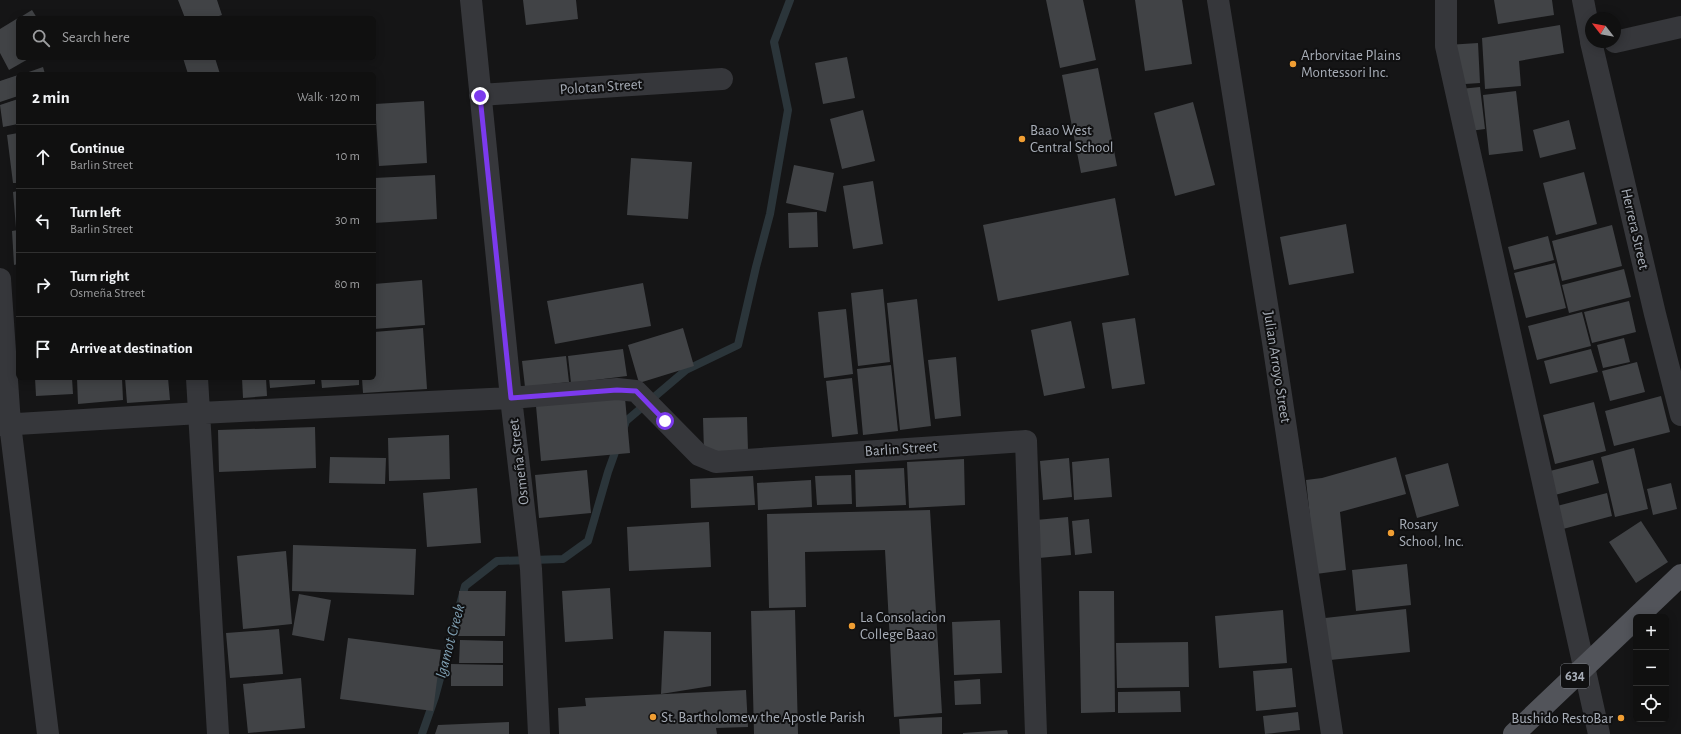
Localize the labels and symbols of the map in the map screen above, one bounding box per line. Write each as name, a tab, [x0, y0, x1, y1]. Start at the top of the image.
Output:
north arrow	[1585, 12, 1621, 48]
place label: Arborvitae Plains Montessori Inc.	[1301, 48, 1401, 80]
marker: Arborvitae Plains Montessori Inc.	[1288, 59, 1298, 69]
street label: Polotan Street	[559, 77, 643, 97]
route end	[471, 87, 489, 105]
place label: Baao West Central School	[1030, 123, 1114, 155]
marker: Baao West Central School	[1017, 134, 1027, 144]
street label: Herrera Street	[1618, 187, 1652, 271]
street label: Julian Arroyo Street	[1261, 310, 1293, 424]
route start	[656, 412, 674, 430]
street label: Osmeña Street	[506, 418, 532, 506]
street label: Barlin Street	[864, 439, 938, 459]
place label: Rosary School, Inc.	[1399, 517, 1464, 549]
marker: Rosary School, Inc.	[1386, 528, 1396, 538]
water label: Igamot Creek	[432, 602, 468, 680]
place label: La Consolacion College Baao	[860, 610, 946, 642]
marker: La Consolacion College Baao	[847, 621, 857, 631]
road number: 634	[1561, 664, 1589, 688]
place label: St. Bartholomew the Apostle Parish	[661, 710, 865, 725]
place label: Bushido RestoBar	[1511, 711, 1613, 726]
marker: St. Bartholomew the Apostle Parish	[648, 712, 658, 722]
marker: Bushido RestoBar	[1616, 713, 1626, 723]

